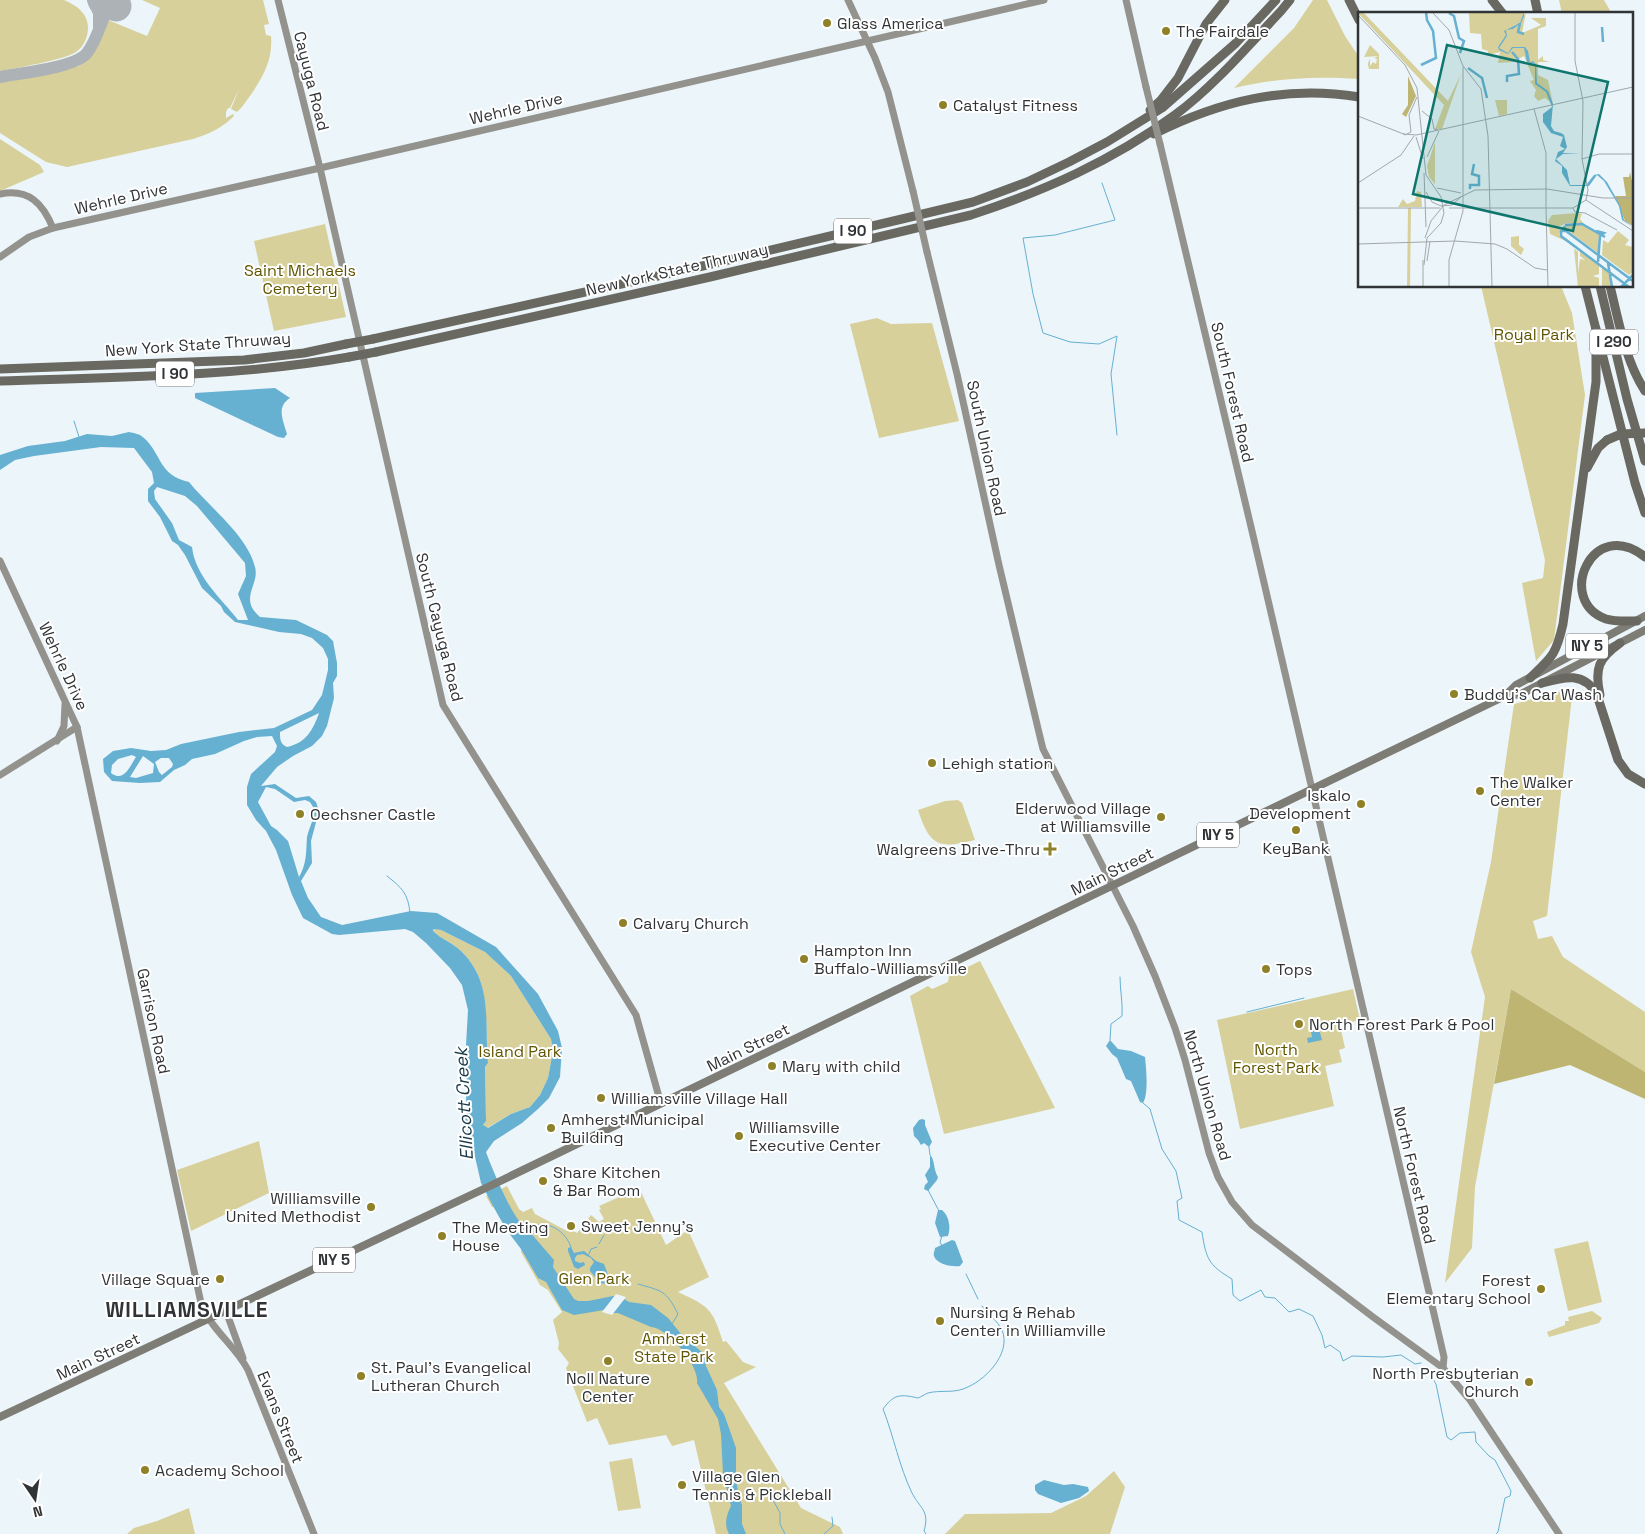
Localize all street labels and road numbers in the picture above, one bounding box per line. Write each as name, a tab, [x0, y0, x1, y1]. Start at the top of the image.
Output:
street label: Cayuga Road	[289, 29, 334, 133]
street label: Wehrle Drive	[467, 88, 565, 129]
street label: Wehrle Drive	[72, 178, 170, 219]
road number: I 90	[834, 218, 872, 244]
street label: New York State Thruway	[584, 238, 770, 301]
street label: South Forest Road	[1206, 320, 1259, 464]
street label: New York State Thruway	[104, 328, 292, 361]
road number: I 290	[1590, 330, 1638, 354]
road number: I 90	[156, 362, 194, 386]
street label: South Union Road	[962, 378, 1011, 518]
street label: South Cayuga Road	[411, 551, 468, 704]
street label: Wehrle Drive	[34, 619, 93, 714]
road number: NY 5	[1566, 634, 1608, 658]
road number: NY 5	[1197, 822, 1239, 848]
street label: Main Street	[1067, 842, 1157, 901]
street label: Garrison Road	[132, 966, 175, 1076]
street label: Main Street	[703, 1018, 793, 1077]
street label: North Union Road	[1179, 1027, 1236, 1163]
street label: North Forest Road	[1388, 1104, 1441, 1246]
road number: NY 5	[313, 1248, 355, 1272]
street label: Main Street	[53, 1328, 143, 1385]
street label: Evans Street	[252, 1368, 309, 1466]

